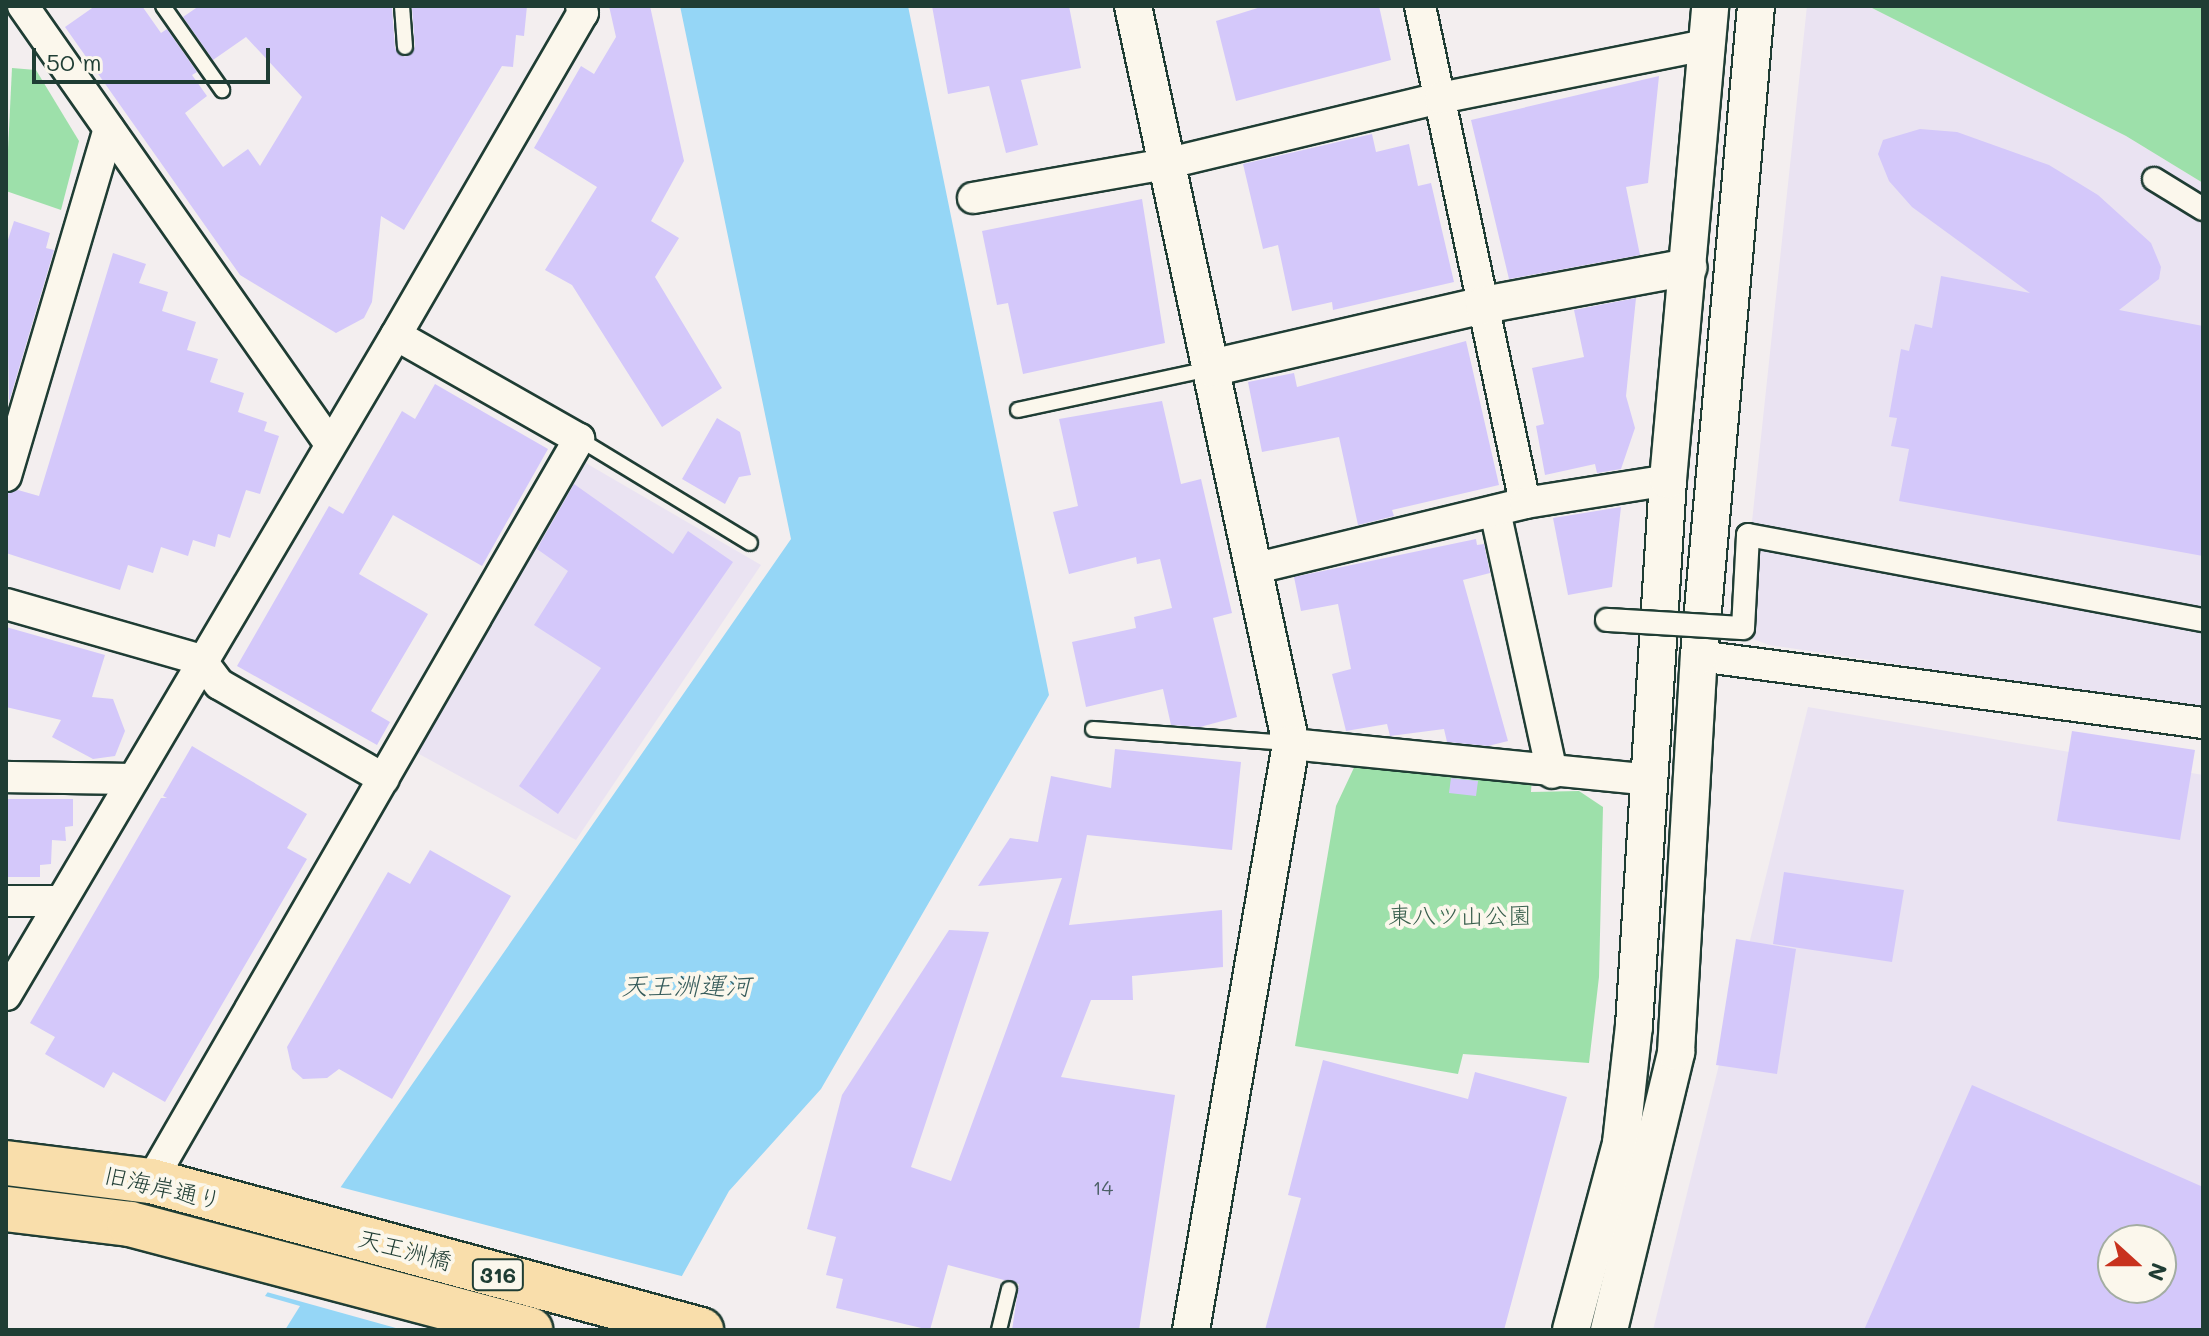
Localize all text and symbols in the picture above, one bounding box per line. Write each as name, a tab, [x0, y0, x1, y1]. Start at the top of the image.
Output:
scale bar	[36, 32, 274, 82]
text: 50 m	[46, 46, 102, 77]
park label: 東八ツ山公園	[1388, 901, 1532, 929]
water label: 天王洲運河	[621, 970, 751, 1002]
street label: 旧海岸通り	[101, 1159, 225, 1215]
house number: 14	[1093, 1175, 1113, 1199]
street label: 天王洲橋	[355, 1223, 455, 1275]
north arrow	[2097, 1224, 2177, 1304]
road number: 316	[470, 1257, 526, 1293]
text: N	[2141, 1259, 2175, 1285]

